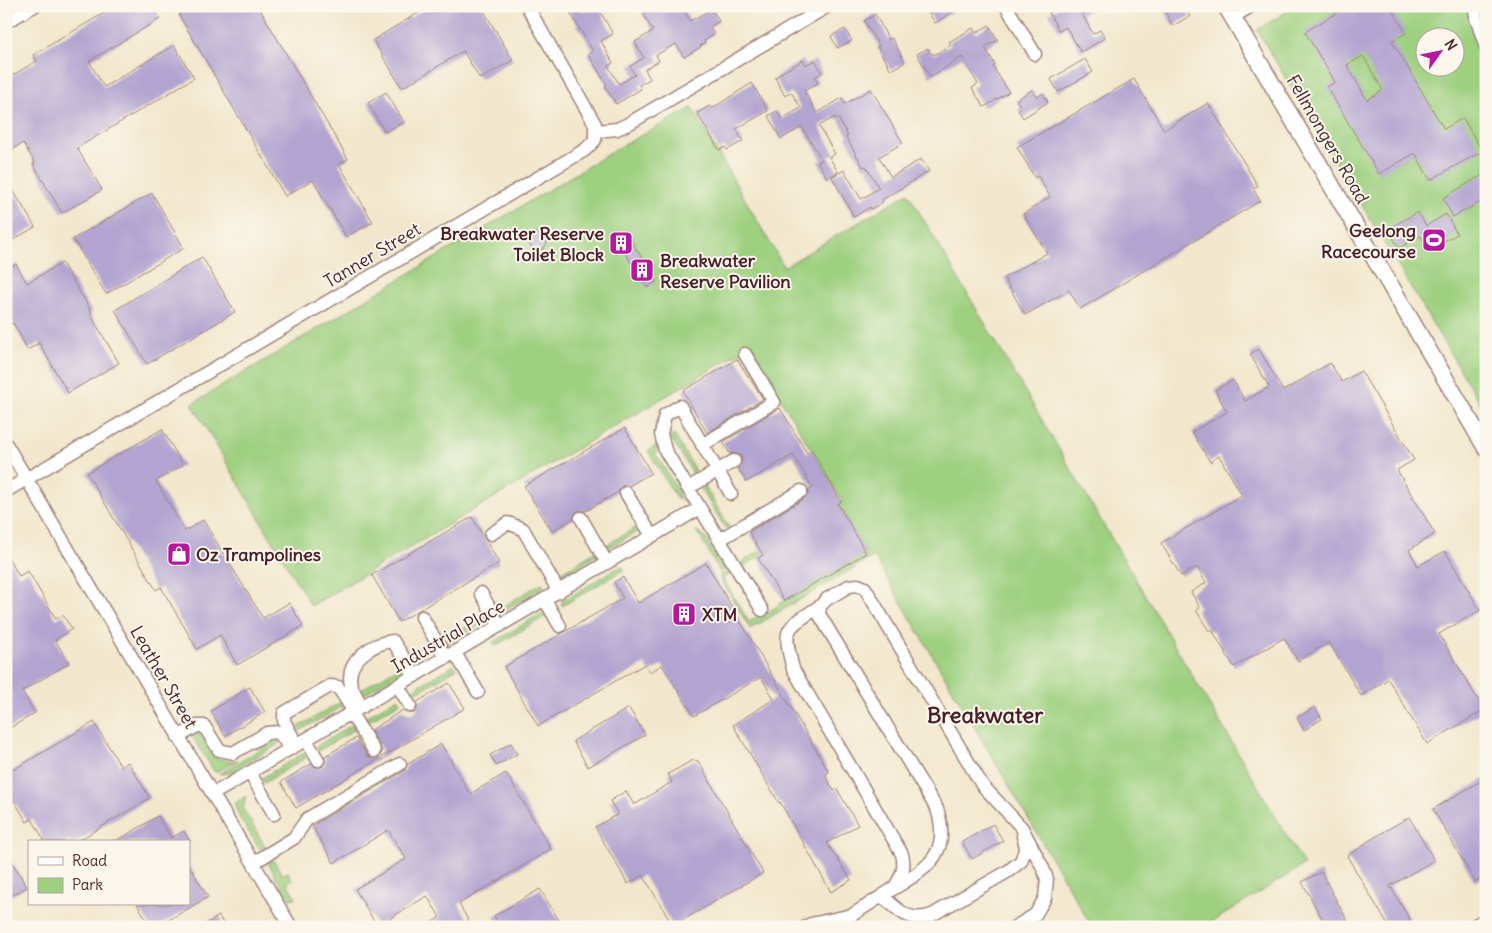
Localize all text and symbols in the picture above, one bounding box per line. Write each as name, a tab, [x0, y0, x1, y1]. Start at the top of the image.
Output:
north arrow	[1414, 28, 1464, 78]
text: N	[1441, 36, 1461, 54]
street label: Fellmongers Road	[1282, 70, 1374, 208]
street label: Tanner Street	[319, 217, 425, 293]
place label: Geelong Racecourse	[1321, 219, 1416, 263]
place label: Breakwater Reserve Toilet Block	[440, 222, 604, 266]
sports icon: Geelong Racecourse	[1421, 227, 1447, 253]
building icon: Breakwater Reserve Toilet Block	[608, 230, 634, 256]
place label: Breakwater Reserve Pavilion	[660, 249, 791, 293]
building icon: Breakwater Reserve Pavilion	[629, 257, 655, 283]
shop icon: Oz Trampolines	[166, 541, 192, 567]
place label: Oz Trampolines	[196, 543, 321, 566]
street label: Industrial Place	[387, 594, 509, 678]
building icon: XTM	[671, 601, 697, 627]
place label: XTM	[702, 603, 737, 626]
street label: Leather Street	[125, 621, 203, 733]
district label: Breakwater	[927, 701, 1044, 729]
legend	[28, 840, 190, 906]
text: Road	[72, 851, 107, 870]
text: Park	[72, 875, 103, 894]

